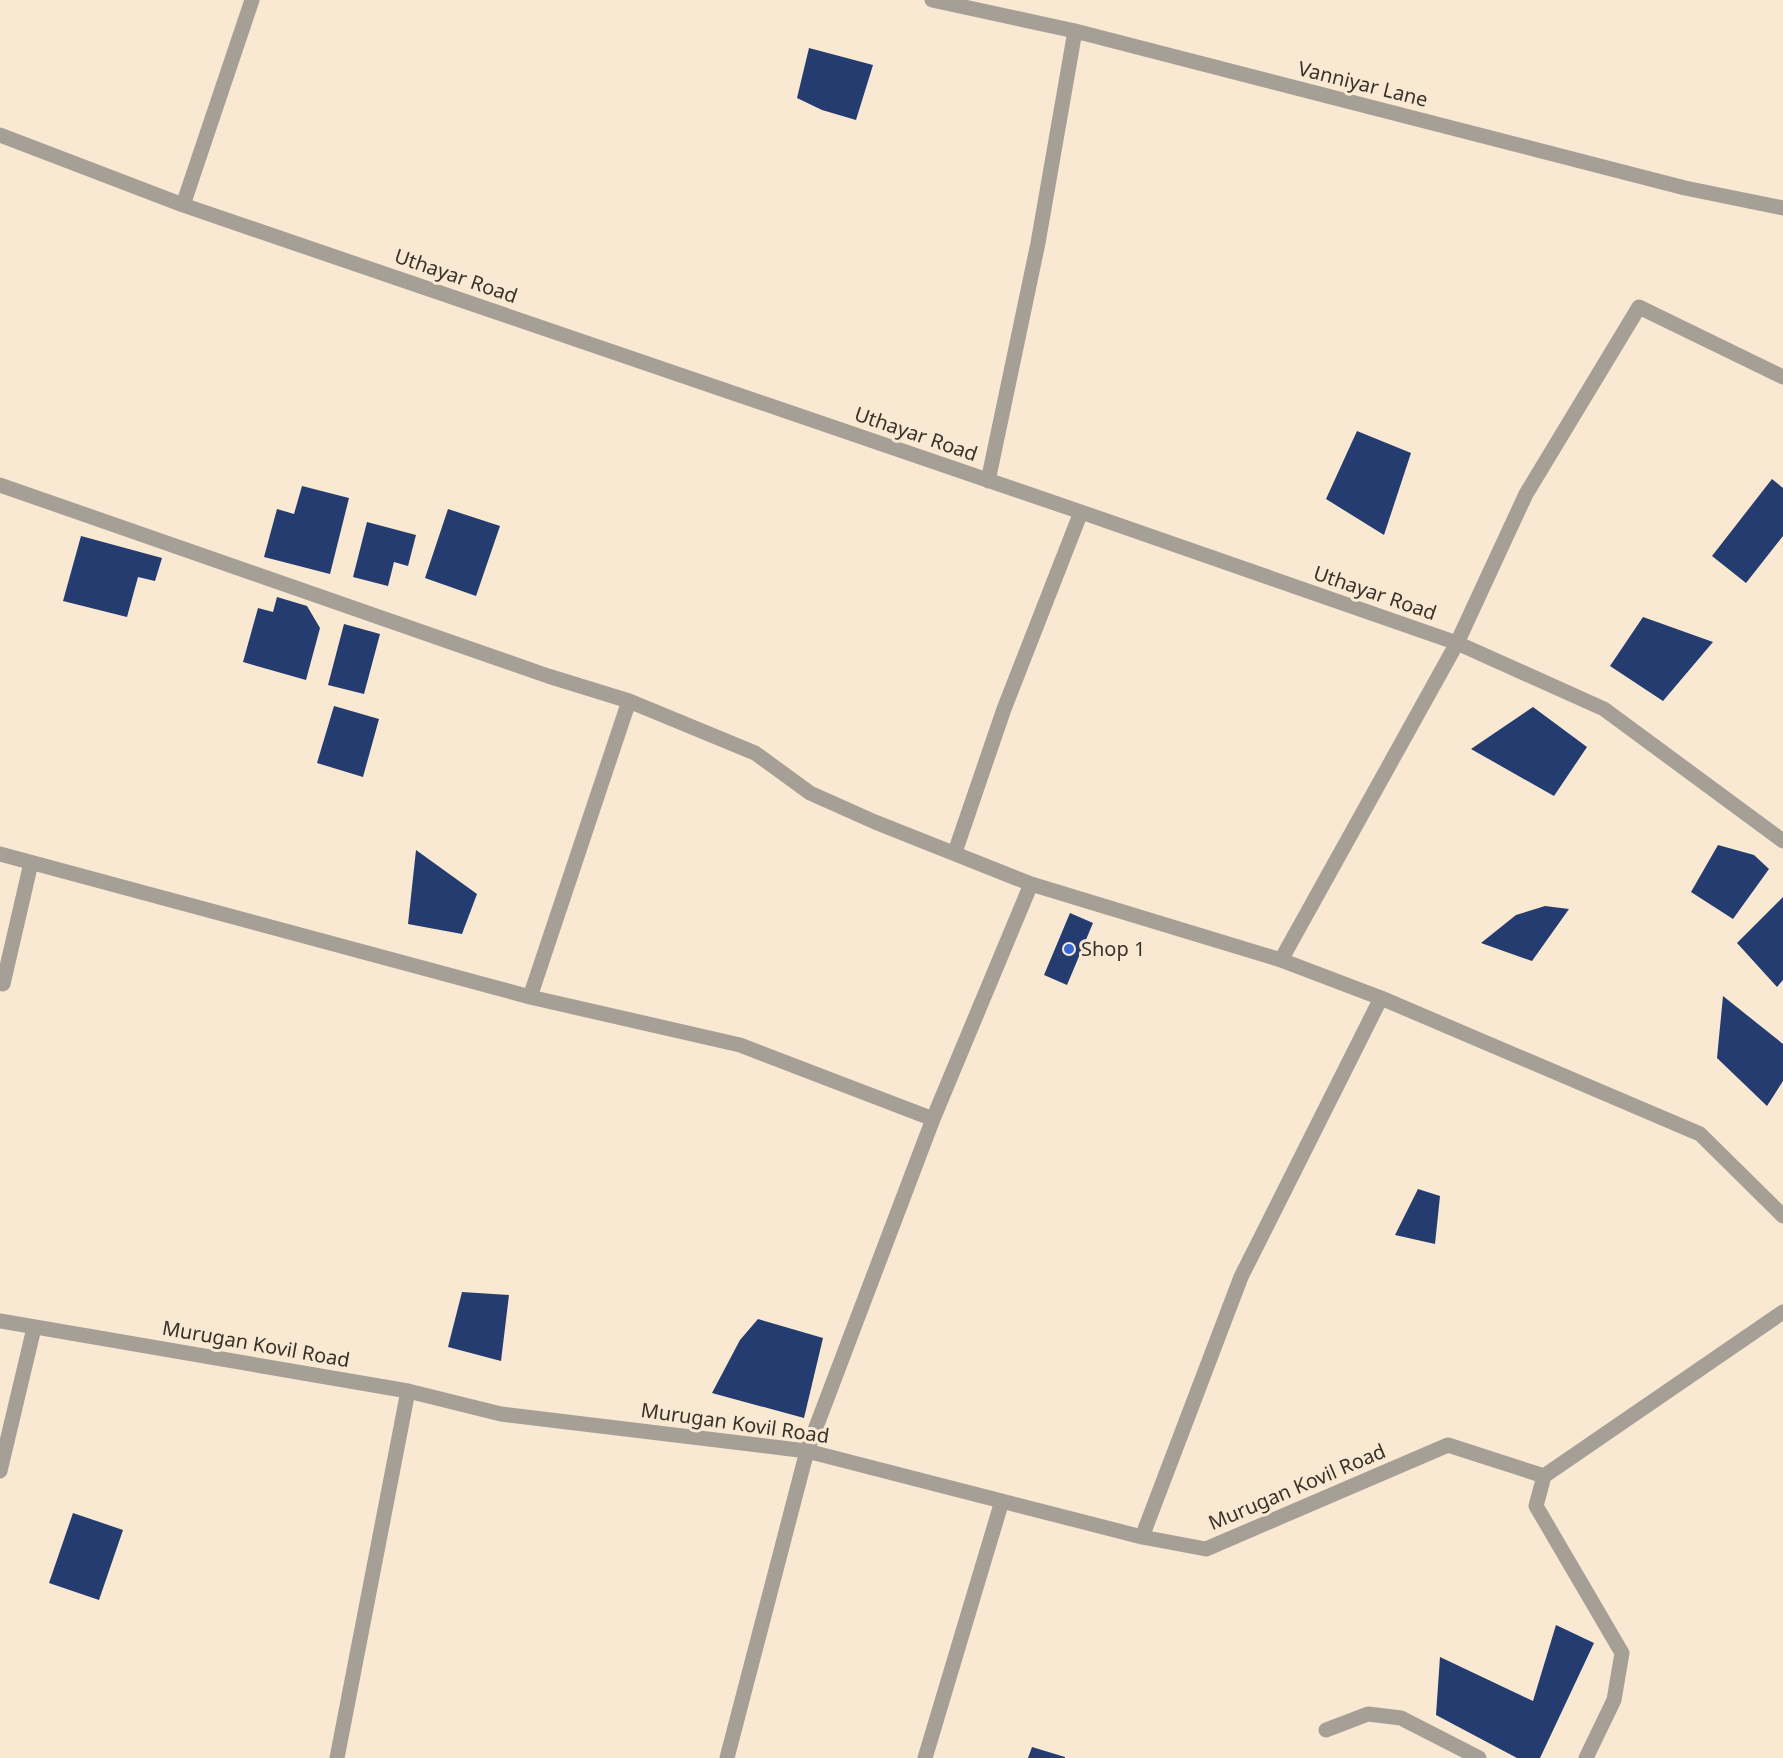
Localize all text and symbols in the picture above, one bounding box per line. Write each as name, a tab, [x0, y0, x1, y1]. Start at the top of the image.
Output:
street label: Vanniyar Lane	[1295, 54, 1431, 113]
street label: Uthayar Road	[391, 242, 521, 309]
street label: Uthayar Road	[851, 400, 981, 467]
street label: Uthayar Road	[1310, 559, 1440, 626]
place label: Shop 1	[1081, 935, 1145, 962]
marker: Shop 1	[1062, 942, 1076, 956]
street label: Murugan Kovil Road	[160, 1314, 352, 1373]
street label: Murugan Kovil Road	[639, 1396, 831, 1449]
street label: Murugan Kovil Road	[1204, 1437, 1390, 1536]

